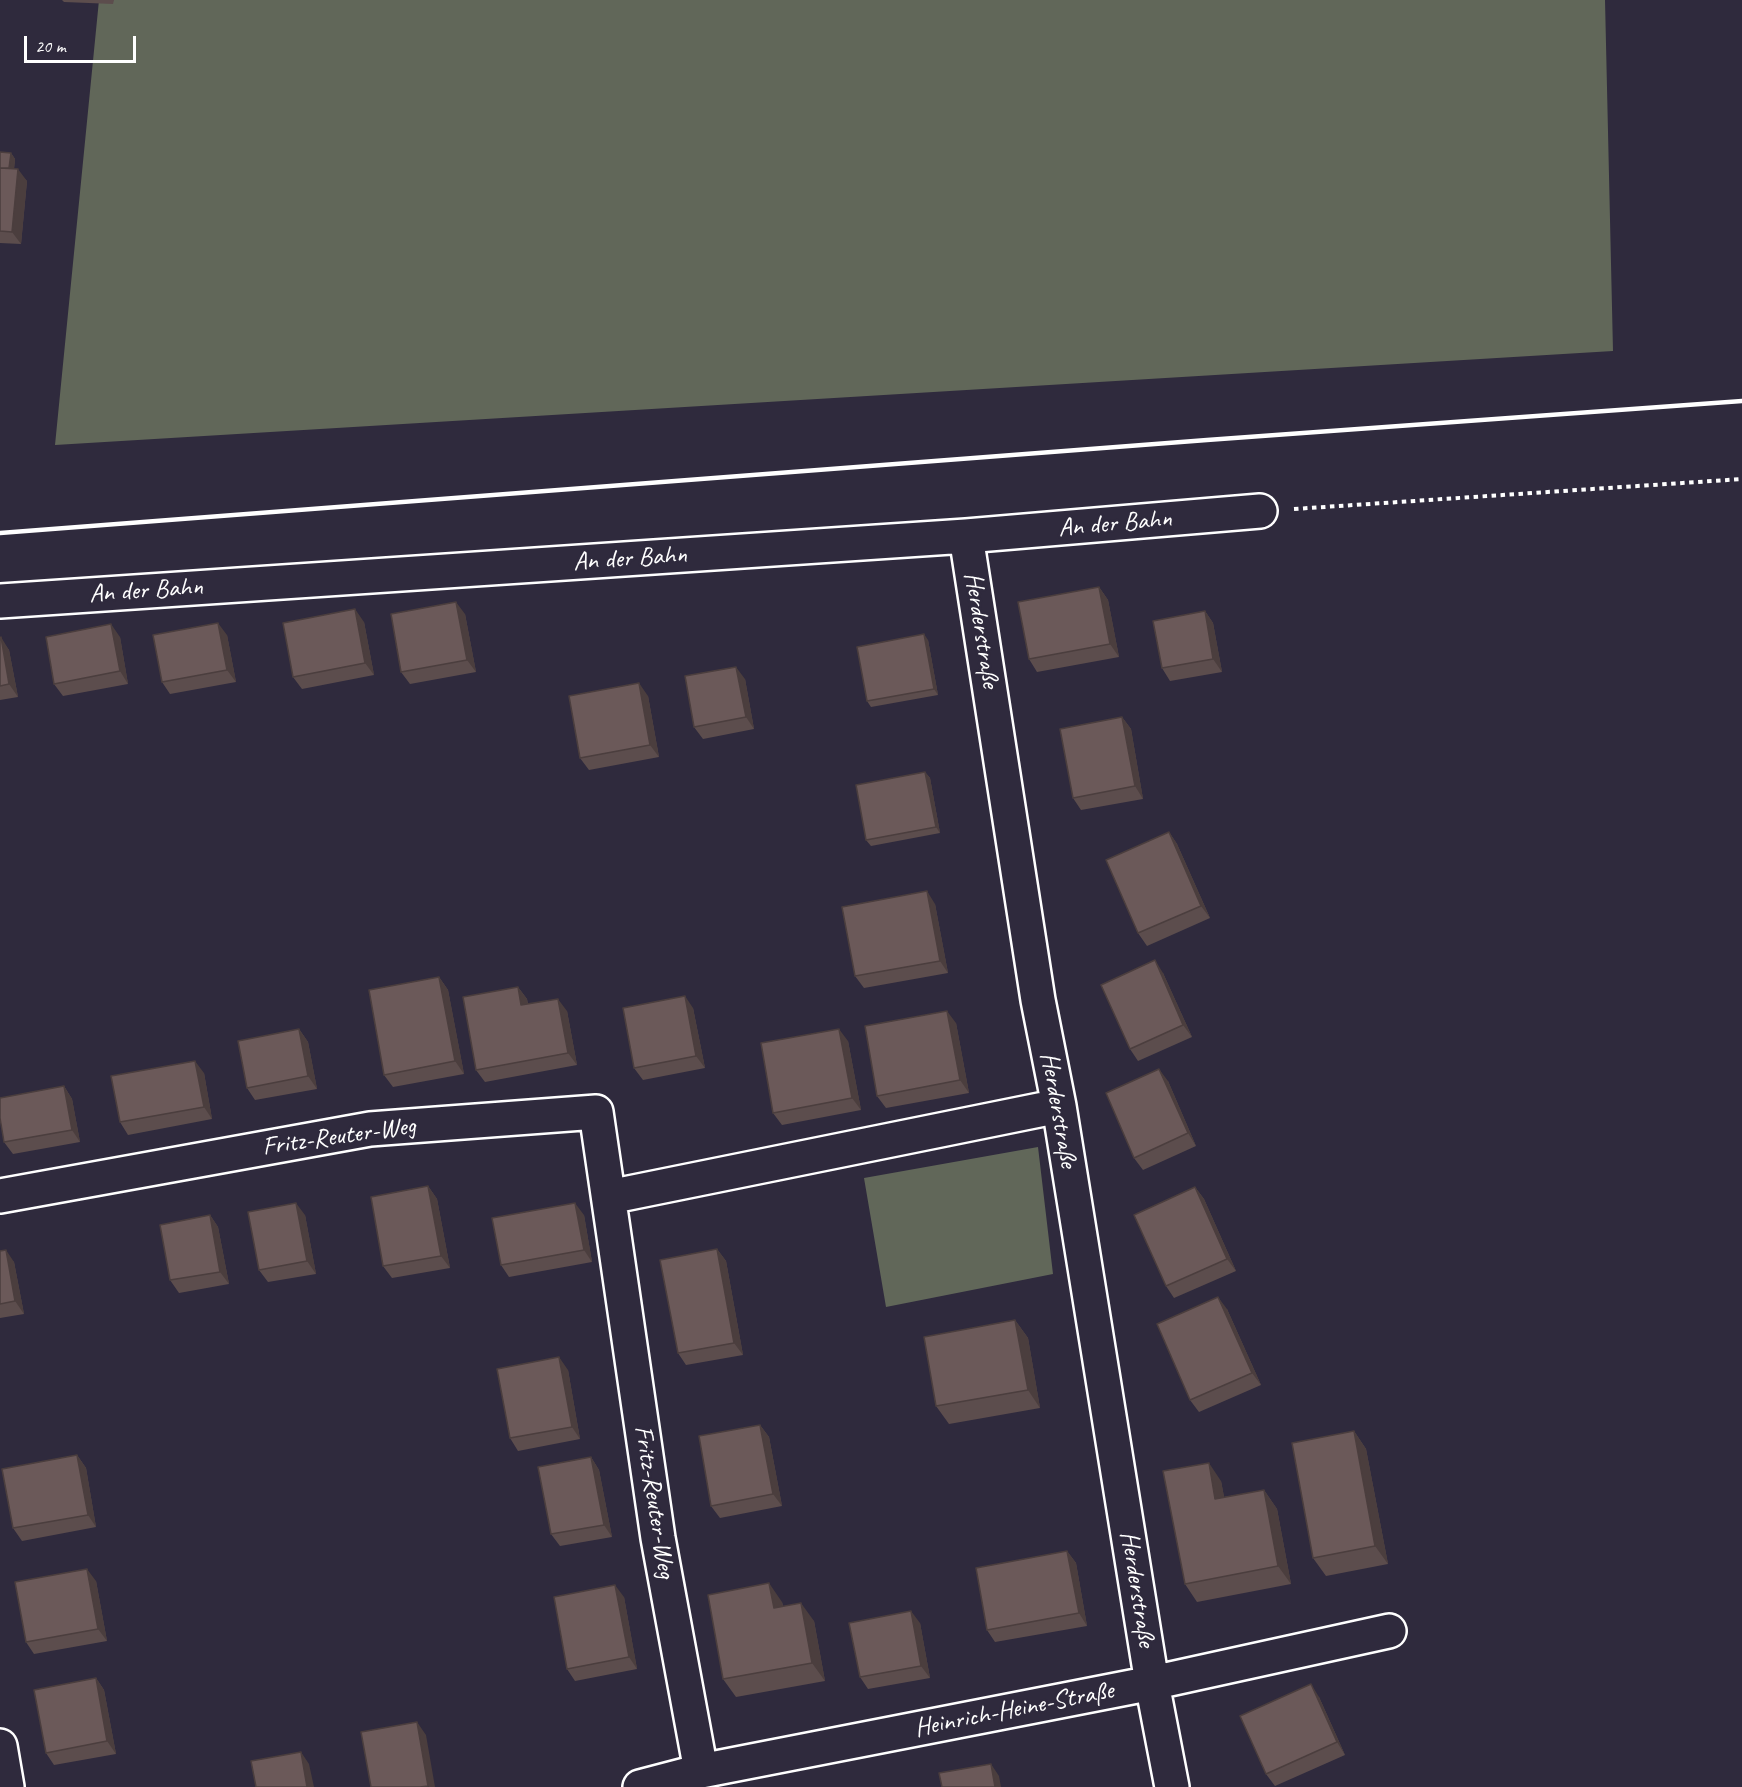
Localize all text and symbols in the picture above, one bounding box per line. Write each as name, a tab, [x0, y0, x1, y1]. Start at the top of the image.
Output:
scale bar	[27, 24, 140, 62]
text: 20 m	[35, 35, 66, 57]
street label: An der Bahn	[1057, 504, 1173, 544]
street label: An der Bahn	[572, 539, 688, 579]
street label: Herderstraße	[956, 570, 1006, 690]
street label: An der Bahn	[88, 571, 204, 611]
street label: Herderstraße	[1032, 1050, 1084, 1170]
street label: Fritz-Reuter-Weg	[260, 1111, 418, 1163]
street label: Fritz-Reuter-Weg	[627, 1423, 681, 1581]
street label: Herderstraße	[1112, 1529, 1162, 1649]
street label: Heinrich-Heine-Straße	[912, 1675, 1116, 1745]

